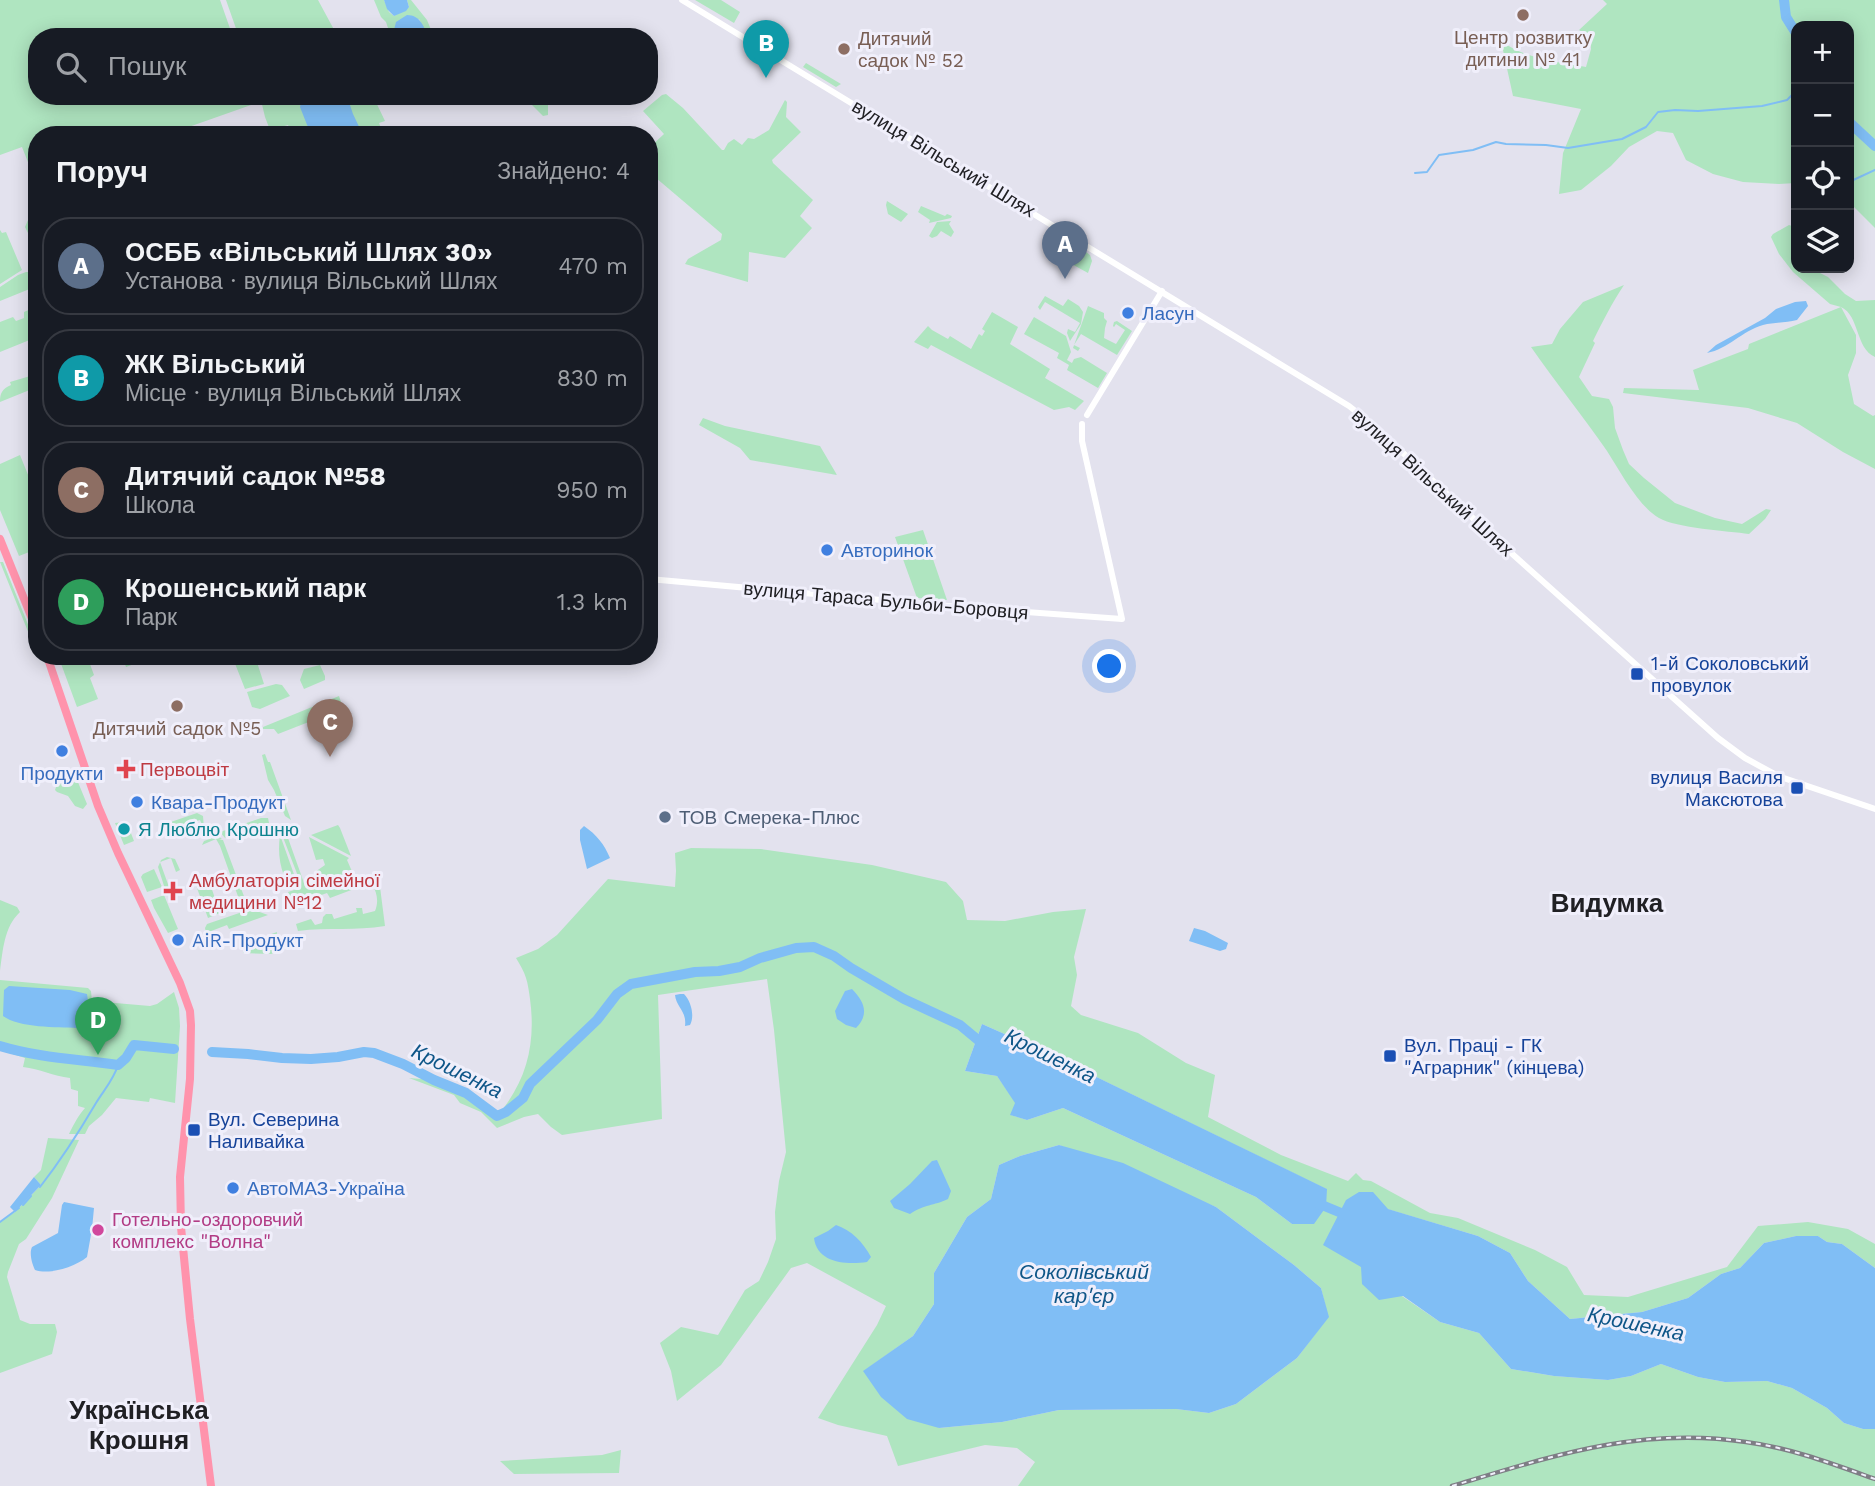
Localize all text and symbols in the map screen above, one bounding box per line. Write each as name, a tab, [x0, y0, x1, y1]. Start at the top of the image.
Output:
marker: Центр розвитку дитини № 41	[1515, 7, 1531, 23]
pin: B	[743, 20, 789, 78]
map controls	[1791, 21, 1854, 273]
button: +	[1791, 21, 1854, 84]
place label: Центр розвитку дитини № 41	[1454, 26, 1592, 71]
place label: Дитячий садок № 52	[858, 27, 964, 72]
search box	[28, 28, 658, 105]
marker: Дитячий садок № 52	[836, 41, 852, 57]
icon: search	[52, 48, 90, 86]
text: Пошук	[108, 51, 186, 81]
button: −	[1791, 84, 1854, 147]
street label: вулиця Вільський Шлях	[848, 95, 1040, 223]
button: locate	[1791, 147, 1854, 210]
text: Поруч	[56, 154, 148, 189]
text: Знайдено: 4	[497, 158, 630, 185]
button: layers	[1791, 210, 1854, 273]
pin: A	[1042, 221, 1088, 279]
text: ОСББ «Вільський Шлях 30»	[125, 237, 492, 267]
text: A	[73, 253, 89, 280]
text: 470 m	[559, 253, 628, 280]
text: Установа · вулиця Вільський Шлях	[125, 268, 498, 295]
place label: Ласун	[1142, 302, 1195, 325]
marker: Ласун	[1120, 305, 1136, 321]
text: ЖК Вільський	[125, 349, 306, 379]
text: B	[73, 365, 89, 392]
text: 830 m	[557, 365, 628, 392]
text: Місце · вулиця Вільський Шлях	[125, 380, 461, 407]
street label: вулиця Вільський Шлях	[1347, 404, 1519, 561]
text: Дитячий садок №58	[125, 461, 386, 491]
text: C	[73, 477, 89, 504]
text: 950 m	[556, 477, 628, 504]
text: Школа	[125, 492, 195, 519]
place label: Авторинок	[841, 539, 934, 562]
marker: Авторинок	[819, 542, 835, 558]
text: Крошенський парк	[125, 573, 366, 603]
street label: вулиця Тараса Бульби-Боровця	[743, 577, 1029, 624]
text: D	[73, 589, 89, 616]
text: 1.3 km	[557, 589, 628, 616]
text: Парк	[125, 604, 177, 631]
your location	[1092, 649, 1126, 683]
place label: 1-й Соколовський провулок	[1651, 652, 1809, 697]
marker: 1-й Соколовський провулок	[1629, 666, 1645, 682]
marker: Дитячий садок №5	[169, 698, 185, 714]
pin: C	[307, 699, 353, 757]
place label: Дитячий садок №5	[93, 717, 261, 740]
marker: Продукти	[54, 743, 70, 759]
place label: Первоцвіт	[140, 758, 229, 781]
marker: Первоцвіт	[118, 761, 134, 777]
place label: Продукти	[21, 762, 103, 785]
place label: вулиця Василя Максютова	[1650, 766, 1783, 811]
marker: вулиця Василя Максютова	[1789, 780, 1805, 796]
place label: Квара-Продукт	[151, 791, 286, 814]
marker: Квара-Продукт	[129, 794, 145, 810]
place label: ТОВ Смерека-Плюс	[679, 806, 860, 829]
marker: ТОВ Смерека-Плюс	[657, 809, 673, 825]
place label: Я Люблю Крошню	[138, 818, 299, 841]
marker: Я Люблю Крошню	[116, 821, 132, 837]
place label: Амбулаторія сімейної медицини №12	[189, 869, 381, 914]
marker: Амбулаторія сімейної медицини №12	[163, 881, 183, 901]
district label: Видумка	[1551, 888, 1664, 918]
place label: AiR-Продукт	[192, 929, 304, 952]
marker: AiR-Продукт	[170, 932, 186, 948]
pin: D	[75, 997, 121, 1055]
water label: Крошенка	[1001, 1023, 1100, 1088]
place label: Вул. Праці - ГК "Аграрник" (кінцева)	[1404, 1034, 1585, 1079]
water label: Крошенка	[408, 1038, 507, 1103]
marker: Вул. Праці - ГК "Аграрник" (кінцева)	[1382, 1048, 1398, 1064]
place label: Вул. Северина Наливайка	[208, 1108, 340, 1153]
marker: Вул. Северина Наливайка	[186, 1122, 202, 1138]
place label: АвтоМАЗ-Україна	[247, 1177, 405, 1200]
marker: АвтоМАЗ-Україна	[225, 1180, 241, 1196]
place label: Готельно-оздоровчий комплекс "Волна"	[112, 1208, 303, 1253]
marker: Готельно-оздоровчий комплекс "Волна"	[90, 1222, 106, 1238]
water label: Соколівський кар'єр	[1019, 1259, 1149, 1308]
water label: Крошенка	[1586, 1301, 1687, 1346]
district label: Українська Крошня	[69, 1395, 209, 1455]

